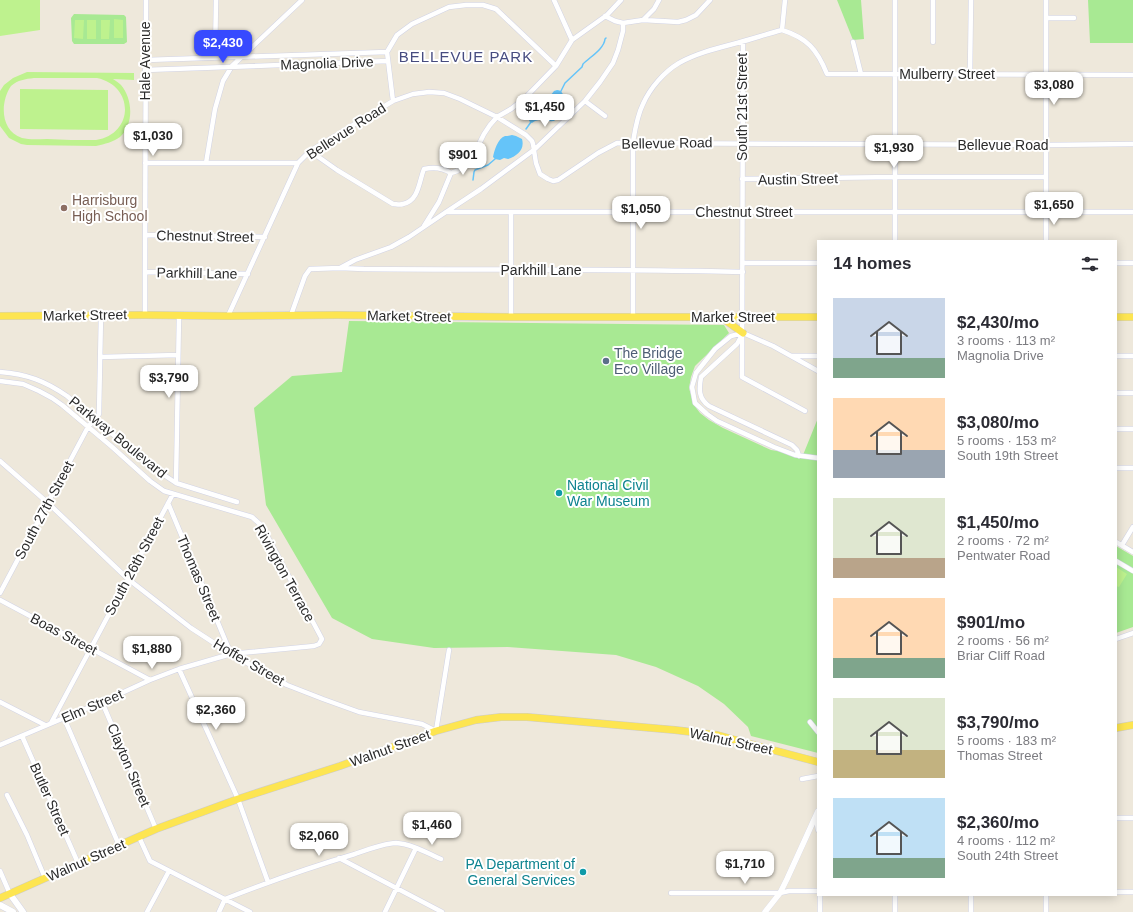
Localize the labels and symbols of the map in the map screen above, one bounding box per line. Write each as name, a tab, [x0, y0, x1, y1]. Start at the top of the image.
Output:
street label: Hale Avenue	[137, 21, 153, 101]
pin: $2,430	[190, 30, 256, 64]
district label: BELLEVUE PARK	[399, 48, 533, 65]
street label: Magnolia Drive	[280, 53, 374, 73]
street label: South 21st Street	[734, 53, 750, 161]
street label: Mulberry Street	[899, 66, 995, 82]
pin: $3,080	[1021, 72, 1087, 106]
pin: $1,450	[512, 94, 578, 128]
street label: Bellevue Road	[303, 99, 389, 163]
pin: $1,030	[120, 123, 186, 157]
street label: Bellevue Road	[621, 134, 713, 152]
pin: $1,930	[861, 135, 927, 169]
street label: Bellevue Road	[957, 137, 1049, 153]
pin: $901	[439, 142, 487, 176]
street label: Austin Street	[758, 170, 838, 188]
place label: Harrisburg High School	[72, 192, 148, 224]
pin: $1,650	[1021, 192, 1087, 226]
pin: $1,050	[608, 196, 674, 230]
marker: Harrisburg High School	[59, 203, 69, 213]
street label: Chestnut Street	[695, 204, 793, 220]
street label: Chestnut Street	[156, 227, 254, 245]
street label: Parkhill Lane	[501, 262, 582, 278]
street label: Parkhill Lane	[156, 264, 238, 282]
street label: Market Street	[43, 306, 127, 324]
street label: Market Street	[367, 307, 451, 325]
street label: Market Street	[691, 309, 775, 325]
place label: The Bridge Eco Village	[614, 345, 684, 377]
marker: The Bridge Eco Village	[601, 356, 611, 366]
pin: $3,790	[136, 365, 202, 399]
street label: Parkway Boulevard	[66, 393, 170, 481]
street label: South 27th Street	[11, 458, 77, 562]
place label: National Civil War Museum	[567, 477, 650, 509]
marker: National Civil War Museum	[554, 488, 564, 498]
street label: South 26th Street	[101, 514, 167, 618]
street label: Rivington Terrace	[252, 522, 318, 625]
street label: Thomas Street	[174, 533, 224, 623]
street label: Boas Street	[28, 610, 100, 658]
street label: Hoffer Street	[211, 635, 287, 689]
pin: $1,880	[119, 636, 185, 670]
street label: Elm Street	[59, 686, 125, 726]
pin: $2,360	[183, 697, 249, 731]
street label: Clayton Street	[104, 721, 154, 809]
street label: Walnut Street	[688, 724, 774, 758]
street label: Walnut Street	[348, 726, 432, 770]
street label: Butler Street	[27, 760, 73, 838]
pin: $1,460	[399, 812, 465, 846]
pin: $2,060	[286, 823, 352, 857]
street label: Walnut Street	[44, 836, 128, 884]
pin: $1,710	[712, 851, 778, 885]
place label: PA Department of General Services	[466, 856, 575, 888]
marker: PA Department of General Services	[578, 867, 588, 877]

